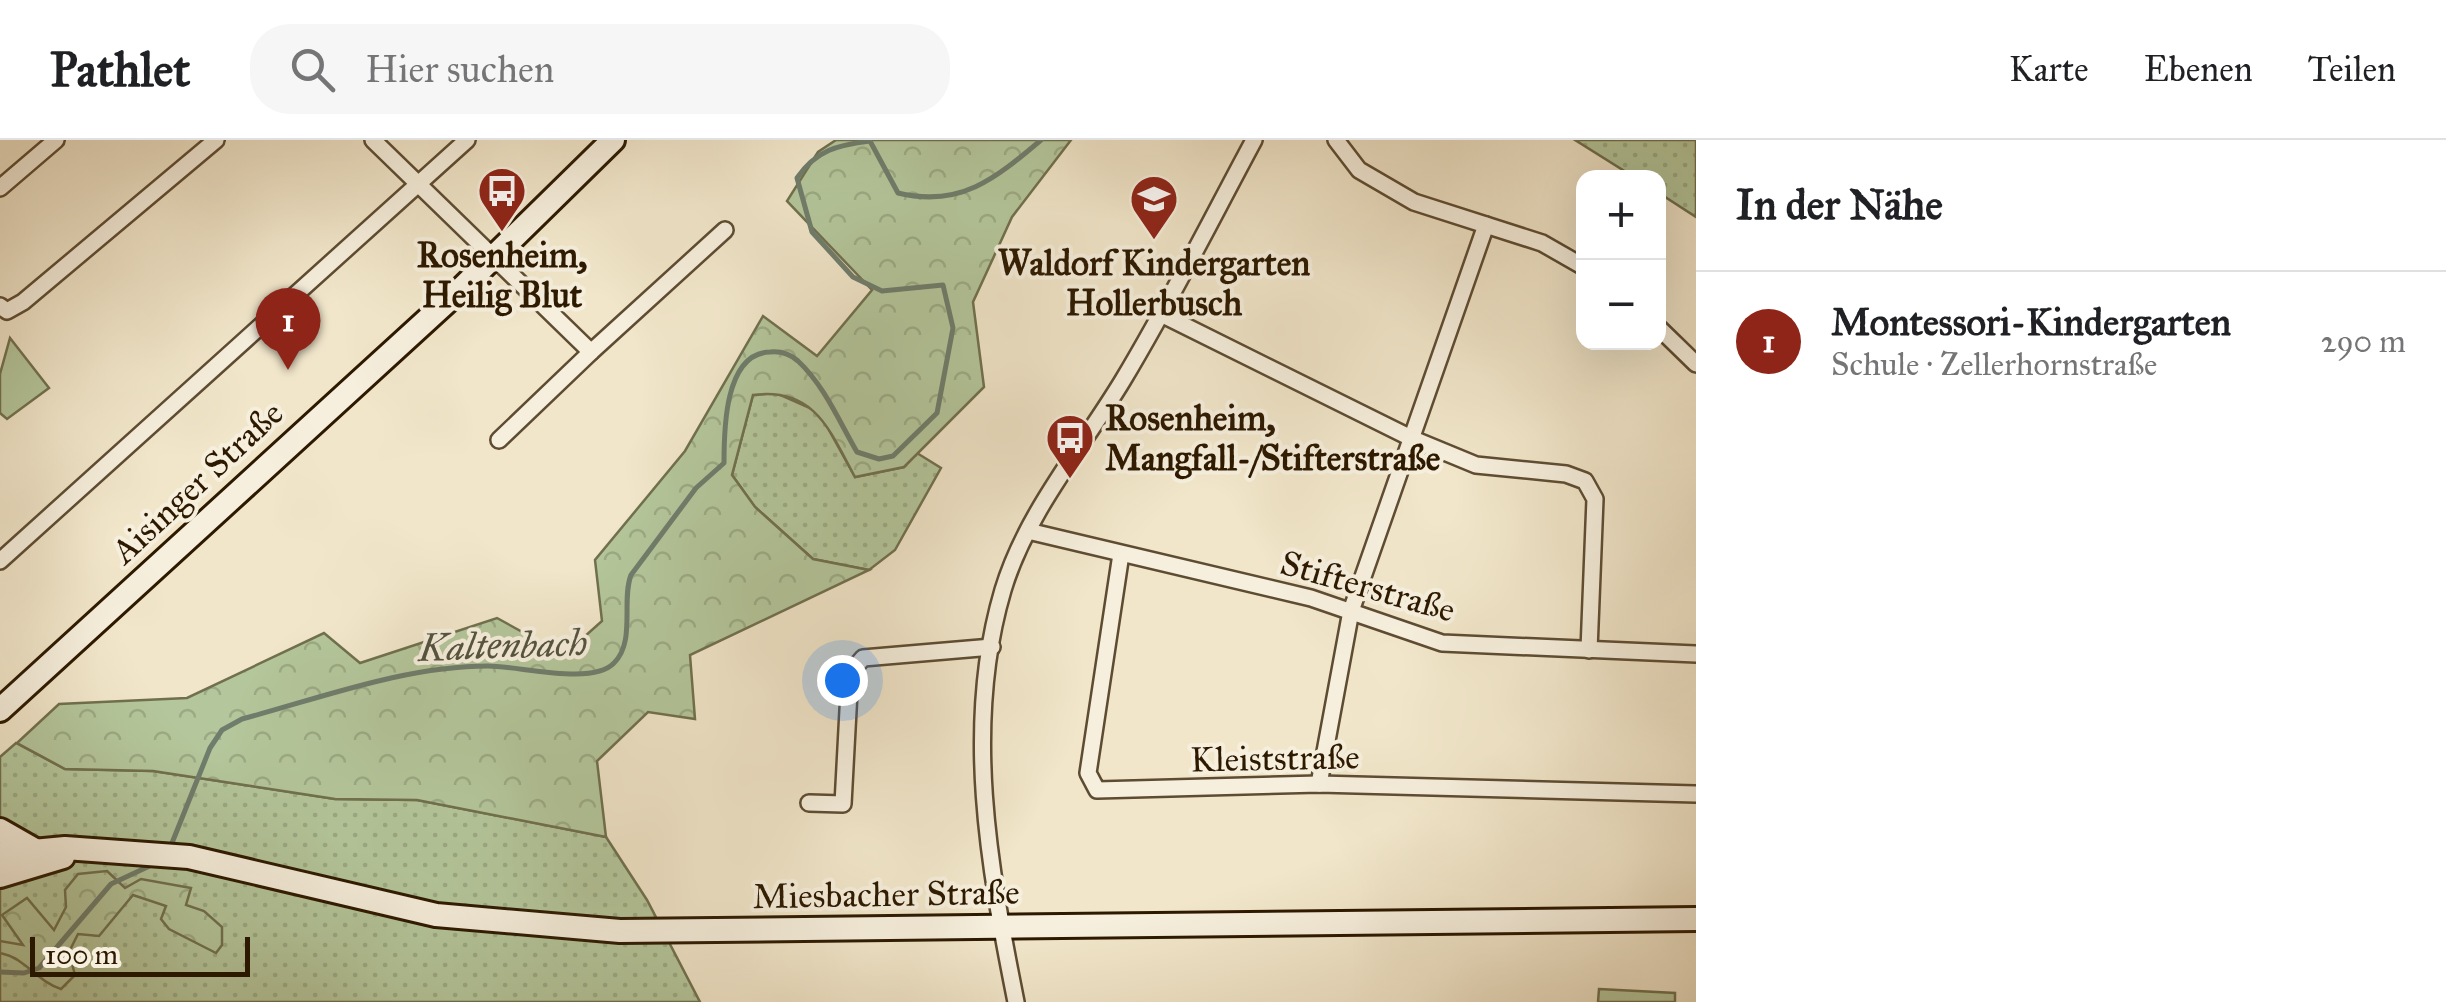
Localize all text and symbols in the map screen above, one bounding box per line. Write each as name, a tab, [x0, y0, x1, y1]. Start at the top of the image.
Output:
search box	[250, 24, 950, 114]
text: Pathlet	[50, 40, 190, 99]
icon: search	[285, 42, 340, 97]
text: Hier suchen	[365, 46, 554, 92]
text: Karte	[2009, 48, 2089, 91]
text: Ebenen	[2144, 48, 2253, 91]
text: Teilen	[2308, 48, 2396, 91]
bus stop icon: Rosenheim, Heilig Blut	[476, 165, 528, 233]
map controls	[1576, 170, 1666, 350]
button: +	[1576, 170, 1666, 260]
school or university icon: Waldorf Kindergarten Hollerbusch	[1128, 173, 1180, 241]
text: In der Nähe	[1736, 179, 1943, 231]
place label: Rosenheim, Heilig Blut	[417, 234, 587, 317]
place label: Waldorf Kindergarten Hollerbusch	[998, 242, 1310, 325]
button: −	[1576, 260, 1666, 350]
pin: 1	[256, 288, 320, 370]
text: Montessori-Kindergarten	[1831, 299, 2231, 345]
text: 1	[1762, 322, 1775, 361]
text: 290 m	[2321, 322, 2406, 361]
text: Schule · Zellerhornstraße	[1831, 345, 2157, 384]
street label: Aisinger Straße	[101, 392, 292, 574]
place label: Rosenheim, Mangfall-/Stifterstraße	[1105, 397, 1441, 480]
bus stop icon: Rosenheim, Mangfall-/Stifterstraße	[1044, 412, 1096, 480]
street label: Stifterstraße	[1276, 541, 1460, 632]
water label: Kaltenbach	[416, 619, 588, 671]
your location	[817, 655, 868, 706]
street label: Kleiststraße	[1190, 736, 1360, 781]
street label: Miesbacher Straße	[752, 871, 1020, 918]
scale bar	[30, 932, 250, 976]
text: 100 m	[45, 937, 118, 972]

